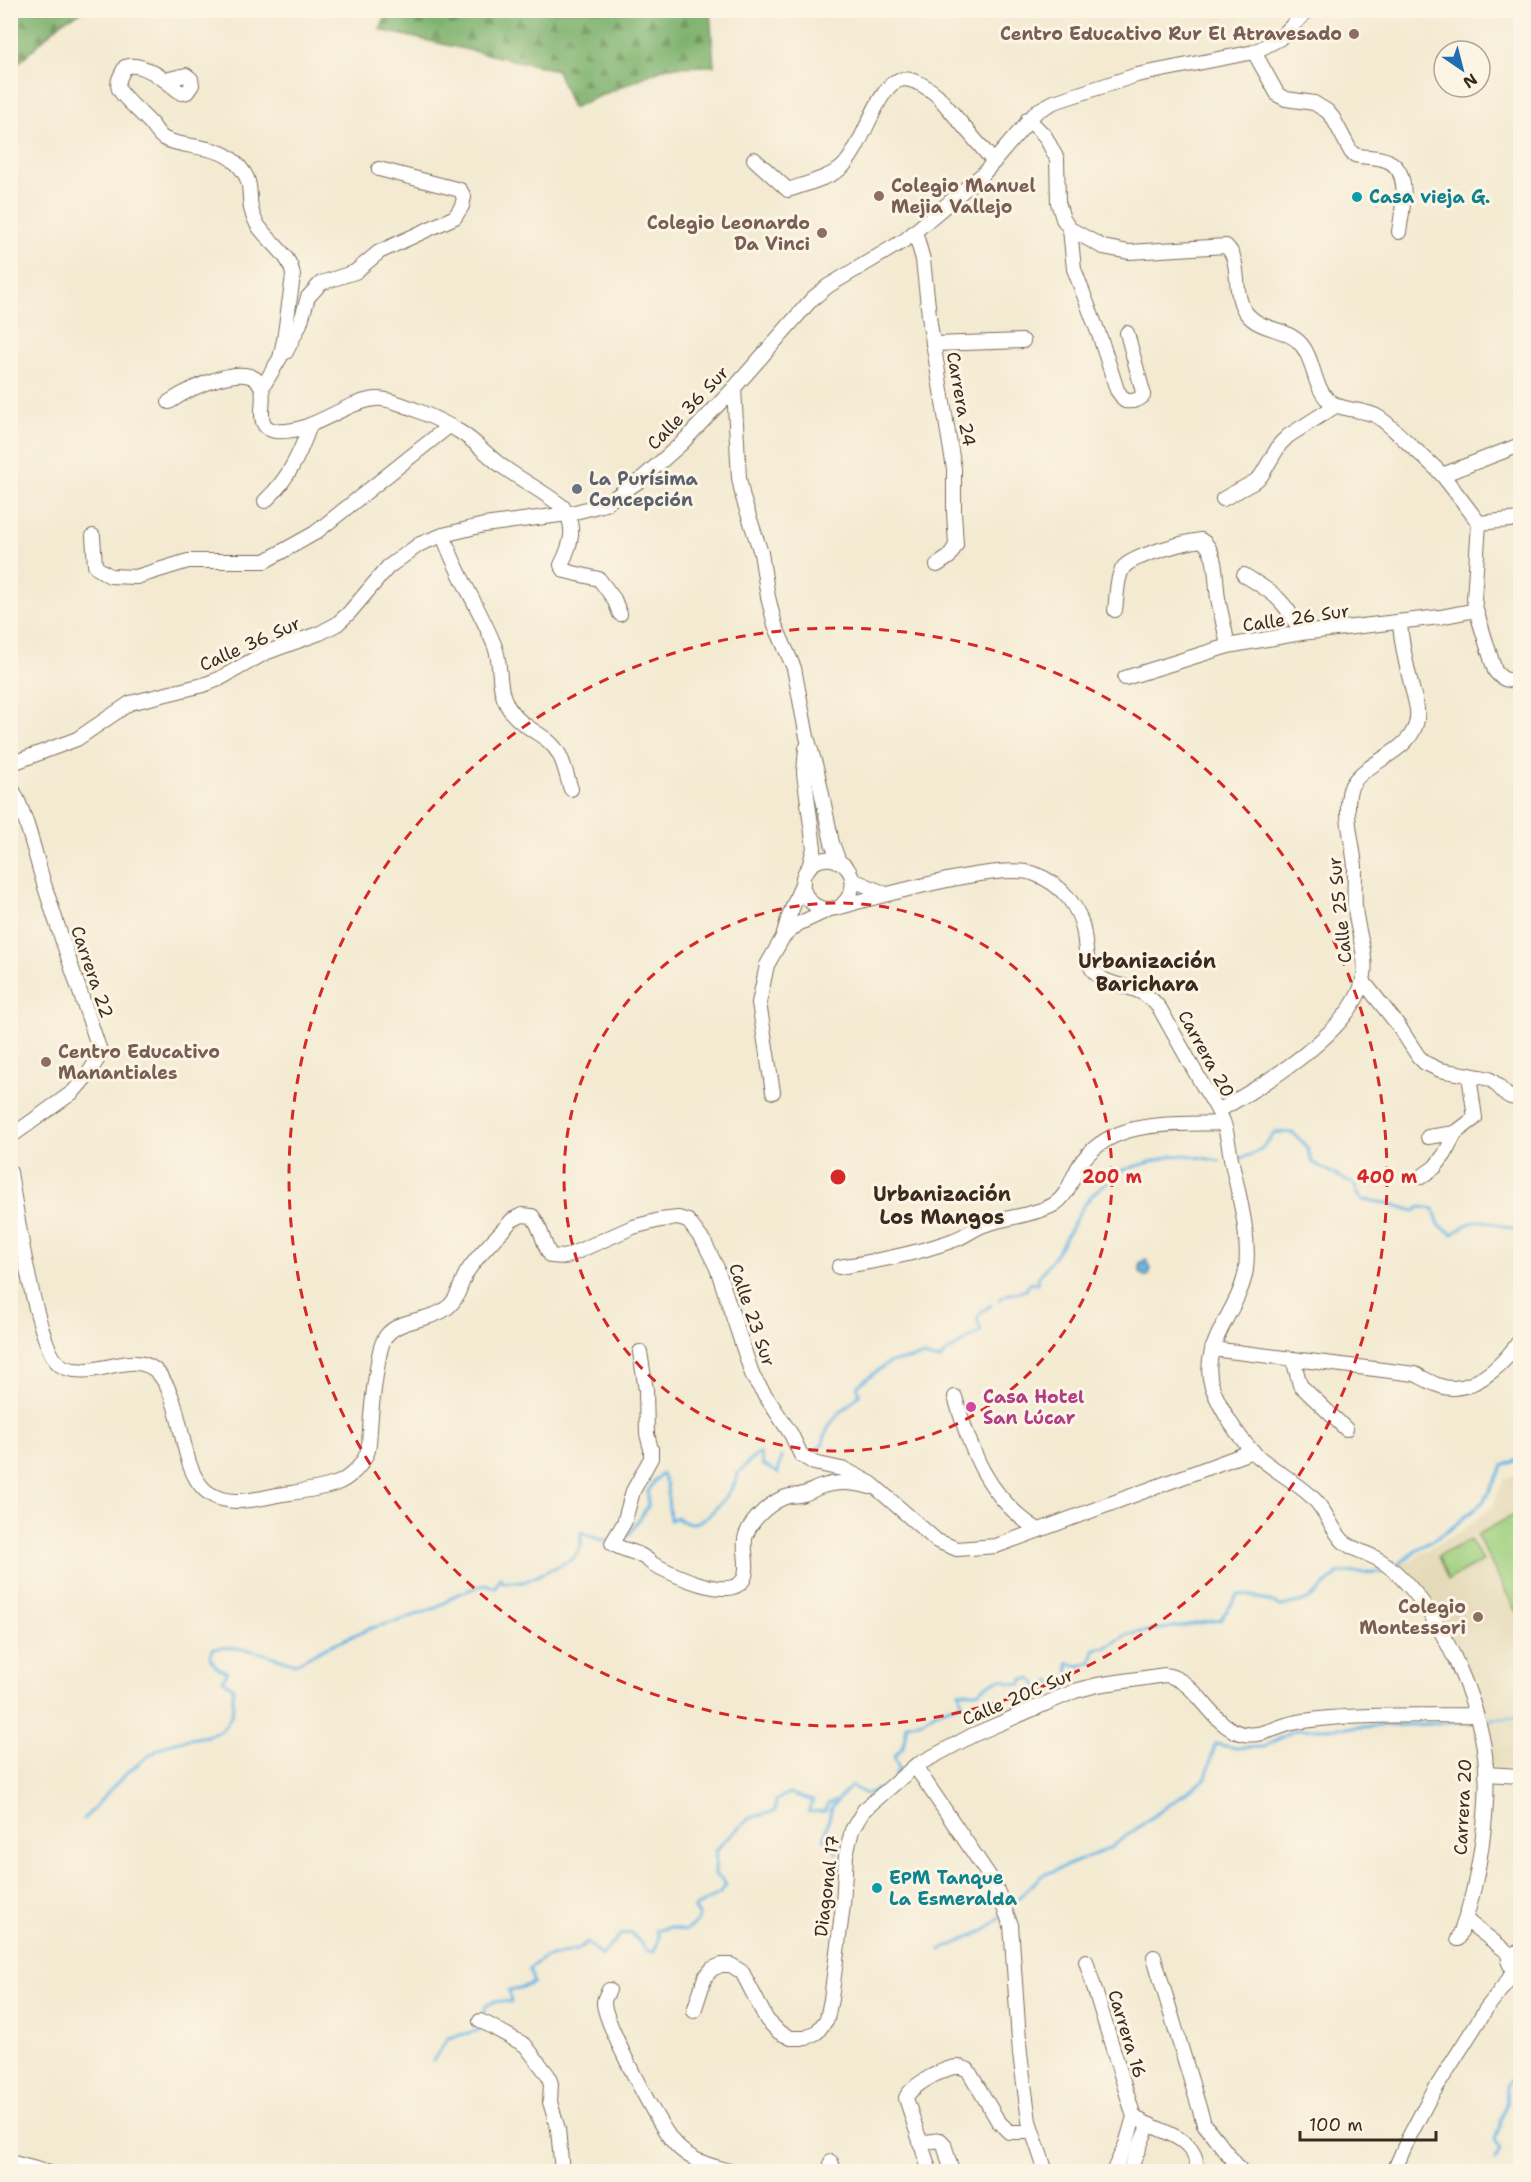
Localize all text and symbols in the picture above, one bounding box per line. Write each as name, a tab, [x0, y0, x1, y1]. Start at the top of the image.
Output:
place label: Centro Educativo Rur El Atravesado	[1000, 22, 1342, 46]
marker: Centro Educativo Rur El Atravesado	[1347, 27, 1361, 41]
north arrow	[1432, 39, 1492, 99]
text: N	[1459, 69, 1482, 93]
place label: Colegio Manuel Mejia Vallejo	[891, 174, 1036, 219]
place label: Casa vieja G.	[1369, 185, 1490, 209]
marker: Colegio Manuel Mejia Vallejo	[872, 189, 886, 203]
marker: Casa vieja G.	[1350, 190, 1364, 204]
place label: Colegio Leonardo Da Vinci	[647, 211, 810, 256]
marker: Colegio Leonardo Da Vinci	[815, 226, 829, 240]
street label: Carrera 24	[941, 350, 981, 448]
street label: Calle 36 Sur	[642, 361, 734, 455]
place label: La Purísima Concepción	[589, 467, 699, 512]
marker: La Purísima Concepción	[570, 482, 584, 496]
street label: Calle 26 Sur	[1241, 599, 1351, 637]
street label: Calle 36 Sur	[196, 611, 304, 677]
street label: Calle 25 Sur	[1322, 856, 1358, 964]
street label: Carrera 22	[65, 923, 119, 1021]
district label: Urbanización Barichara	[1078, 948, 1216, 997]
street label: Carrera 20	[1172, 1006, 1240, 1102]
place label: Centro Educativo Manantiales	[58, 1040, 220, 1085]
marker: Centro Educativo Manantiales	[39, 1055, 53, 1069]
text: 200 m	[1082, 1165, 1143, 1189]
text: 400 m	[1357, 1165, 1418, 1189]
centre of rings	[828, 1167, 848, 1187]
district label: Urbanización Los Mangos	[873, 1181, 1011, 1230]
street label: Calle 23 Sur	[723, 1260, 781, 1370]
place label: Casa Hotel San Lúcar	[983, 1385, 1084, 1430]
marker: Casa Hotel San Lúcar	[964, 1400, 978, 1414]
place label: Colegio Montessori	[1359, 1595, 1466, 1640]
marker: Colegio Montessori	[1471, 1610, 1485, 1624]
street label: Calle 20C Sur	[959, 1663, 1077, 1731]
street label: Carrera 20	[1448, 1758, 1478, 1856]
street label: Diagonal 17	[809, 1834, 845, 1938]
place label: EPM Tanque La Esmeralda	[889, 1866, 1018, 1911]
marker: EPM Tanque La Esmeralda	[870, 1881, 884, 1895]
street label: Carrera 16	[1102, 1987, 1152, 2081]
scale bar	[1300, 2104, 1436, 2142]
text: 100 m	[1309, 2113, 1363, 2137]

